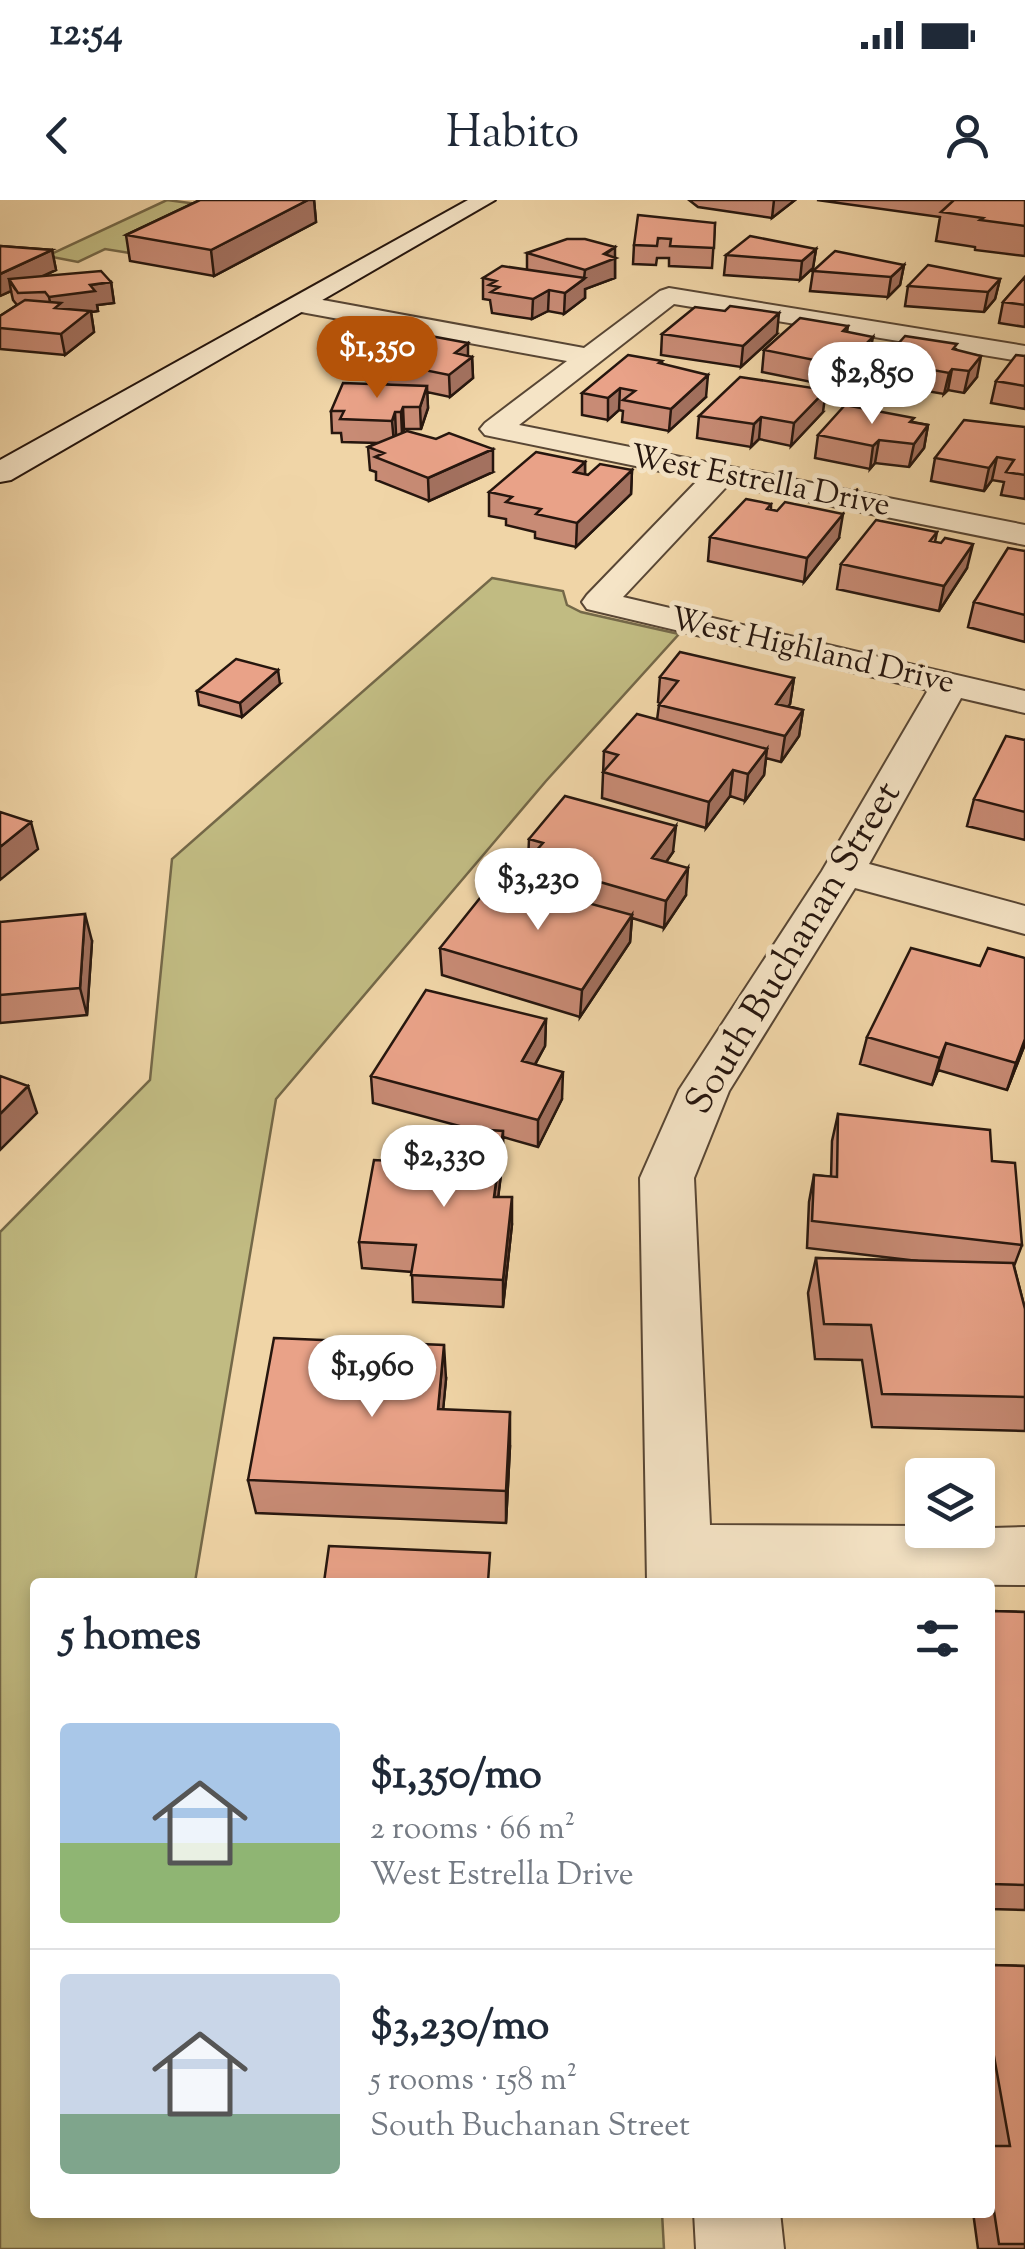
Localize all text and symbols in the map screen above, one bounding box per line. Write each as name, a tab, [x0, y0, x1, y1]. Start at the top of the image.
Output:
text: 12:54	[50, 8, 123, 62]
text: Habito	[446, 103, 579, 168]
icon: back	[30, 108, 85, 163]
icon: person	[940, 108, 995, 163]
pin: $1,350	[296, 316, 458, 401]
text: $1,350	[339, 325, 415, 371]
pin: $2,850	[791, 342, 953, 427]
text: $2,850	[830, 351, 914, 397]
street label: West Estrella Drive	[626, 434, 894, 530]
street label: West Highland Drive	[665, 597, 959, 707]
street label: South Buchanan Street	[674, 772, 916, 1126]
pin: $3,230	[457, 848, 619, 933]
text: $3,230	[497, 857, 579, 903]
pin: $2,330	[363, 1125, 525, 1210]
text: $2,330	[403, 1134, 485, 1180]
pin: $1,960	[291, 1335, 453, 1420]
text: $1,960	[330, 1344, 414, 1390]
map controls	[905, 1458, 995, 1548]
button: layers	[905, 1458, 995, 1548]
text: 5 homes	[60, 1608, 201, 1668]
icon: filters	[910, 1611, 965, 1666]
text: $1,350/mo	[370, 1747, 542, 1807]
icon: home	[140, 1763, 260, 1883]
text: 2 rooms · 66 m²	[370, 1807, 575, 1853]
text: West Estrella Drive	[370, 1853, 634, 1899]
text: $3,230/mo	[370, 1998, 549, 2058]
icon: home	[140, 2014, 260, 2134]
text: 5 rooms · 158 m²	[370, 2058, 577, 2104]
text: South Buchanan Street	[370, 2104, 690, 2150]

